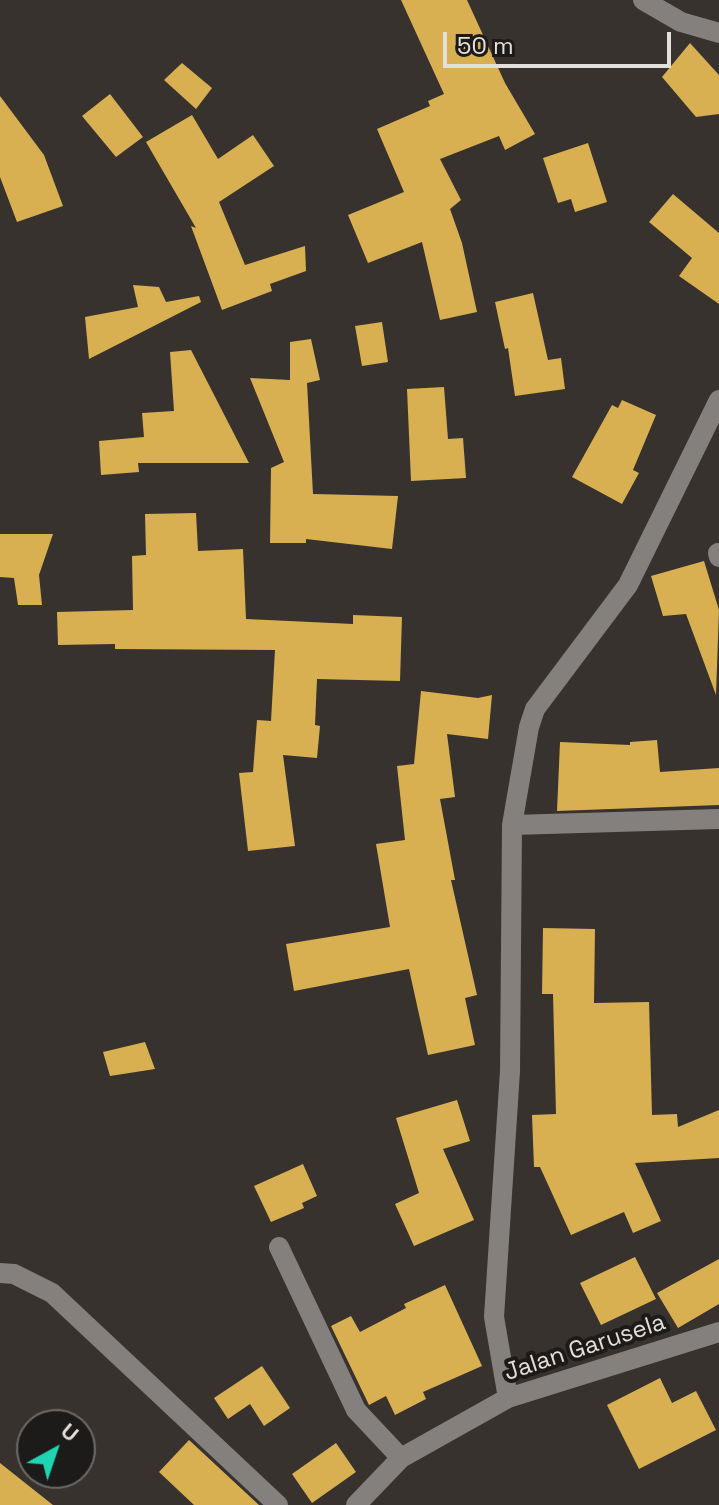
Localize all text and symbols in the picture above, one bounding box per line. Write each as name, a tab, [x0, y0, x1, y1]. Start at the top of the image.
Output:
scale bar	[447, 16, 675, 66]
text: 50 m	[457, 30, 514, 61]
street label: Jalan Garusela	[501, 1308, 669, 1388]
north arrow	[16, 1409, 96, 1489]
text: U	[55, 1417, 85, 1448]

